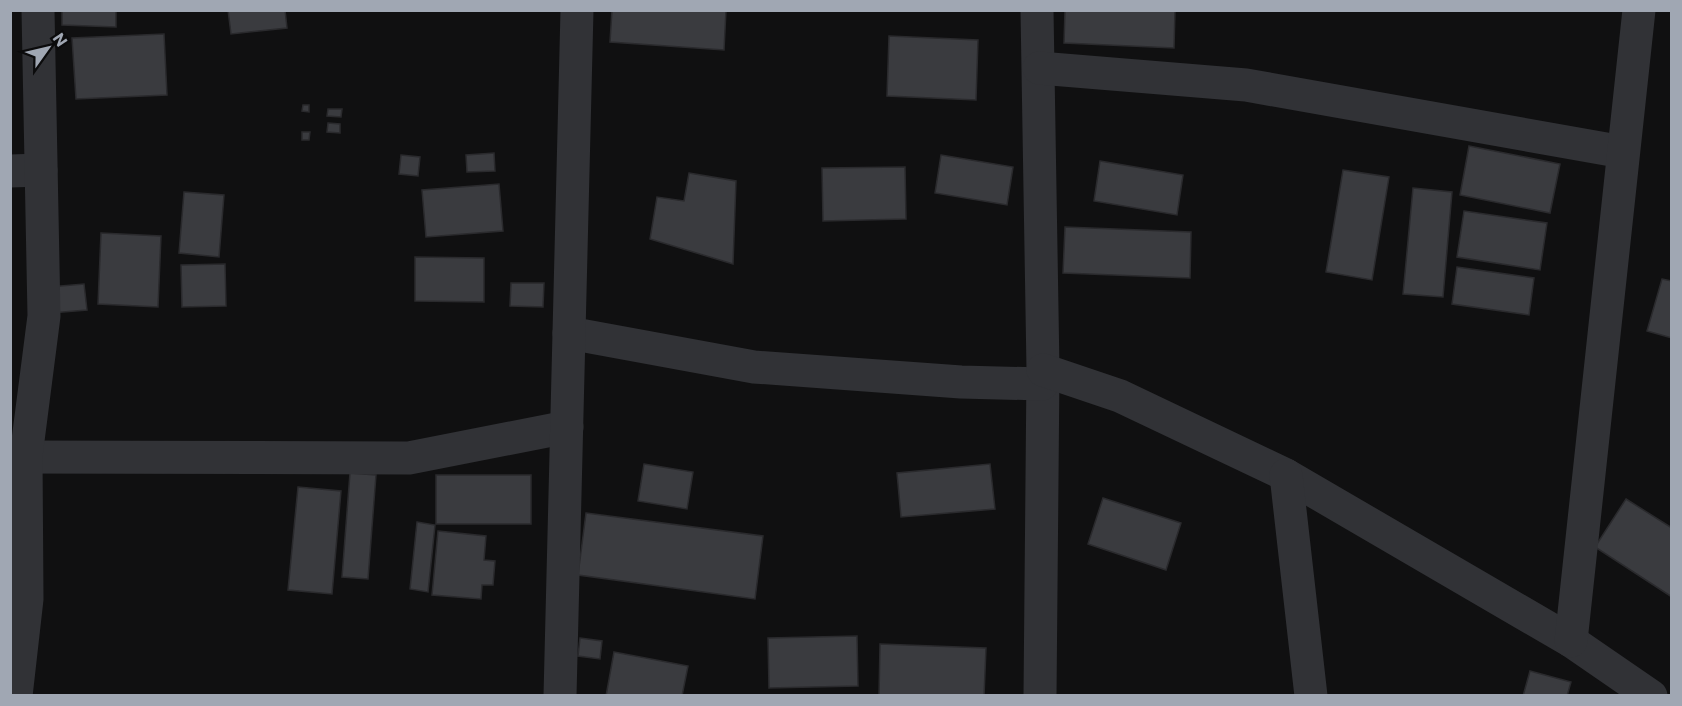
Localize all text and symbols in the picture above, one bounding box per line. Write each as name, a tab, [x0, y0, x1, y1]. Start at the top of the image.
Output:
north arrow	[18, 18, 78, 78]
text: N	[50, 29, 72, 50]

